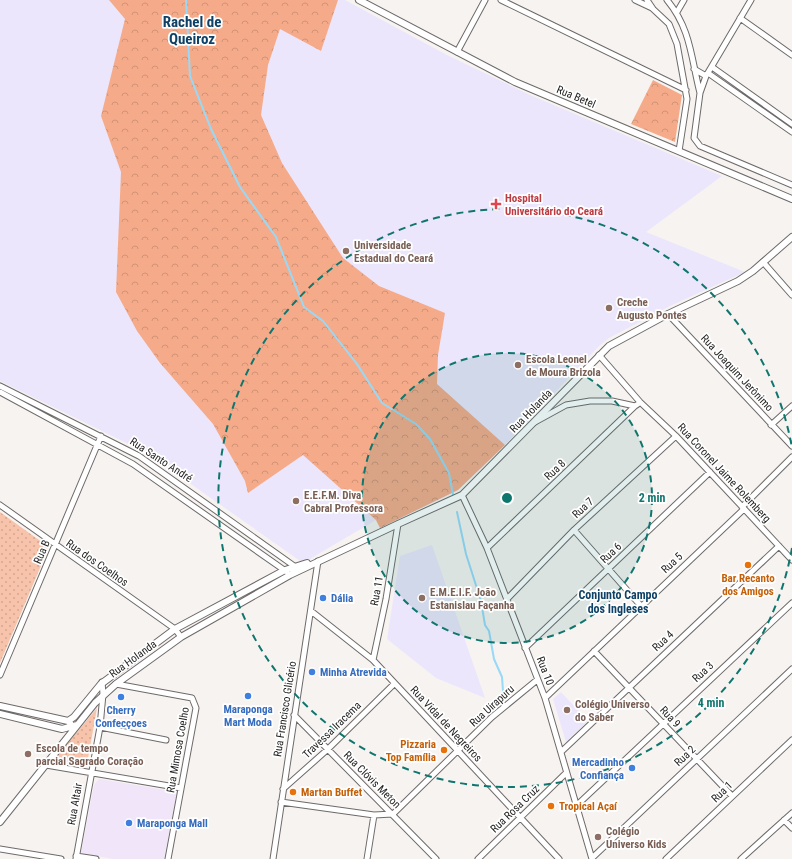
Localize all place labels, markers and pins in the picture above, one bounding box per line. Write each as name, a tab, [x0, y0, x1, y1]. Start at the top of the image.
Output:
place label: Hospital Universitário do Ceará	[505, 192, 603, 218]
marker: Hospital Universitário do Ceará	[490, 198, 502, 210]
place label: Universidade Estadual do Ceará	[354, 239, 433, 265]
marker: Universidade Estadual do Ceará	[341, 246, 351, 256]
place label: Creche Augusto Pontes	[617, 296, 687, 322]
marker: Creche Augusto Pontes	[604, 303, 614, 313]
place label: Escola Leonel de Moura Brizola	[526, 353, 601, 379]
marker: Escola Leonel de Moura Brizola	[513, 360, 523, 370]
place label: E.E.F.M. Diva Cabral Professora	[304, 489, 383, 515]
centre of rings	[500, 491, 514, 505]
marker: E.E.F.M. Diva Cabral Professora	[291, 496, 301, 506]
marker: Bar Recanto dos Amigos	[743, 560, 753, 570]
place label: Bar Recanto dos Amigos	[721, 572, 775, 598]
place label: E.M.E.I.F. João Estanislau Façanha	[430, 586, 515, 612]
place label: Dália	[331, 592, 353, 605]
marker: Dália	[318, 593, 328, 603]
marker: E.M.E.I.F. João Estanislau Façanha	[417, 593, 427, 603]
place label: Minha Atrevida	[320, 666, 387, 679]
marker: Minha Atrevida	[307, 667, 317, 677]
marker: Maraponga Mart Moda	[243, 691, 253, 701]
marker: Cherry Confecçoes	[116, 692, 126, 702]
place label: Colégio Universo do Saber	[575, 698, 650, 724]
place label: Maraponga Mart Moda	[223, 703, 273, 729]
place label: Cherry Confecçoes	[95, 704, 147, 730]
marker: Colégio Universo do Saber	[562, 705, 572, 715]
place label: Pizzaria Top Família	[386, 738, 436, 764]
place label: Escola de tempo parcial Sagrado Coração	[36, 742, 144, 768]
marker: Pizzaria Top Família	[439, 745, 449, 755]
marker: Escola de tempo parcial Sagrado Coração	[23, 749, 33, 759]
place label: Mercadinho Confiança	[572, 756, 625, 782]
marker: Mercadinho Confiança	[627, 763, 637, 773]
place label: Martan Buffet	[301, 786, 363, 799]
marker: Martan Buffet	[288, 787, 298, 797]
place label: Tropical Açaí	[559, 800, 618, 813]
marker: Tropical Açaí	[546, 801, 556, 811]
place label: Maraponga Mall	[137, 817, 208, 830]
marker: Maraponga Mall	[124, 818, 134, 828]
place label: Colégio Universo Kids	[606, 825, 667, 851]
marker: Colégio Universo Kids	[593, 832, 603, 842]

